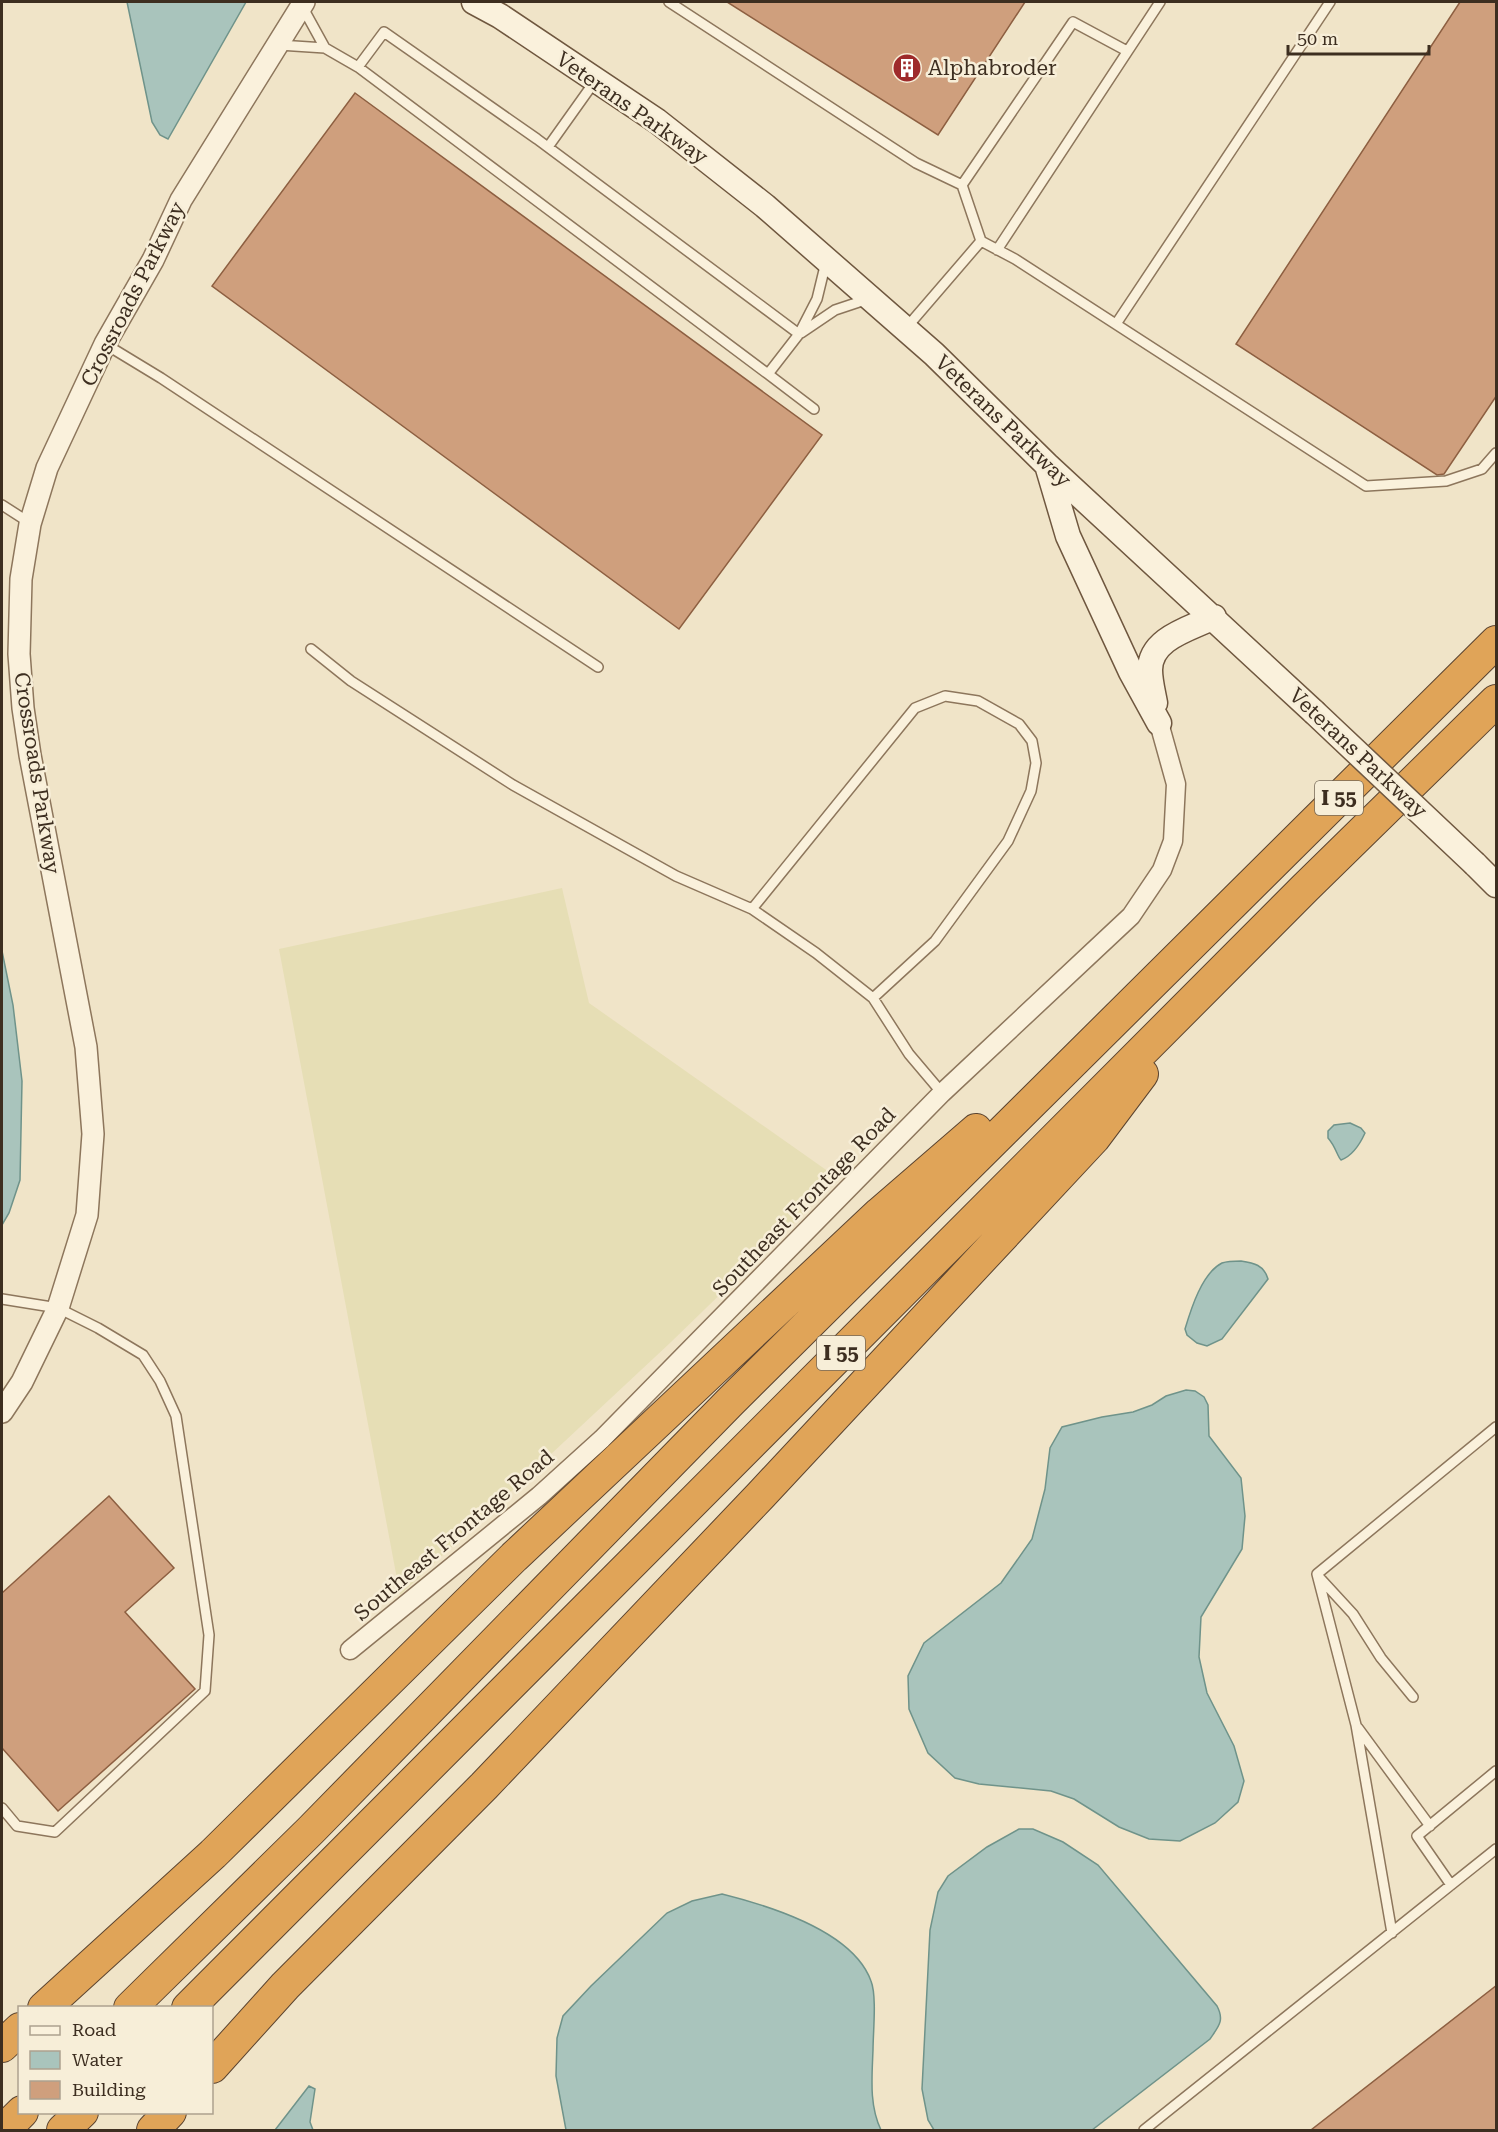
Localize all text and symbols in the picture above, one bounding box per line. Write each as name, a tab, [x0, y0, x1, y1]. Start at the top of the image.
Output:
scale bar	[1288, 18, 1429, 56]
text: 50 m	[1297, 28, 1338, 49]
street label: Veterans Parkway	[552, 47, 713, 170]
building icon: Alphabroder	[891, 52, 923, 84]
place label: Alphabroder	[928, 56, 1057, 80]
street label: Crossroads Parkway	[76, 197, 190, 390]
street label: Veterans Parkway	[930, 350, 1076, 492]
street label: Crossroads Parkway	[9, 671, 65, 876]
street label: Veterans Parkway	[1284, 683, 1432, 823]
road number: I 55	[1315, 781, 1363, 815]
street label: Southeast Frontage Road	[708, 1102, 901, 1301]
road number: I 55	[817, 1336, 865, 1370]
street label: Southeast Frontage Road	[349, 1444, 559, 1625]
legend	[18, 2006, 213, 2114]
text: Road	[72, 2019, 117, 2040]
text: Water	[72, 2049, 123, 2070]
text: Building	[72, 2079, 146, 2100]

